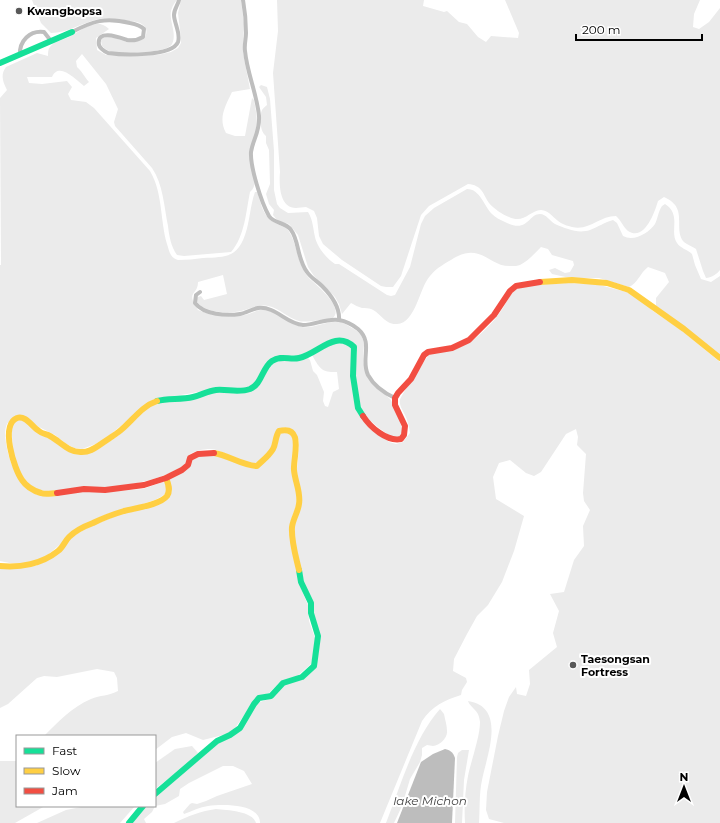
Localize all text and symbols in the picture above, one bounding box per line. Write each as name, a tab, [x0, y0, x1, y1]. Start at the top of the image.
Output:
place label: Kwangbopsa	[27, 4, 102, 18]
marker: Kwangbopsa	[14, 6, 24, 16]
scale bar	[576, 16, 702, 42]
text: 200 m	[582, 22, 621, 37]
place label: Taesongsan Fortress	[581, 652, 650, 679]
marker: Taesongsan Fortress	[568, 660, 578, 670]
legend	[16, 735, 156, 807]
text: Fast	[52, 743, 77, 758]
text: Slow	[52, 763, 81, 778]
north arrow	[664, 767, 704, 807]
text: N	[680, 770, 688, 784]
text: Jam	[51, 783, 78, 798]
water label: lake Michon	[393, 793, 467, 808]

